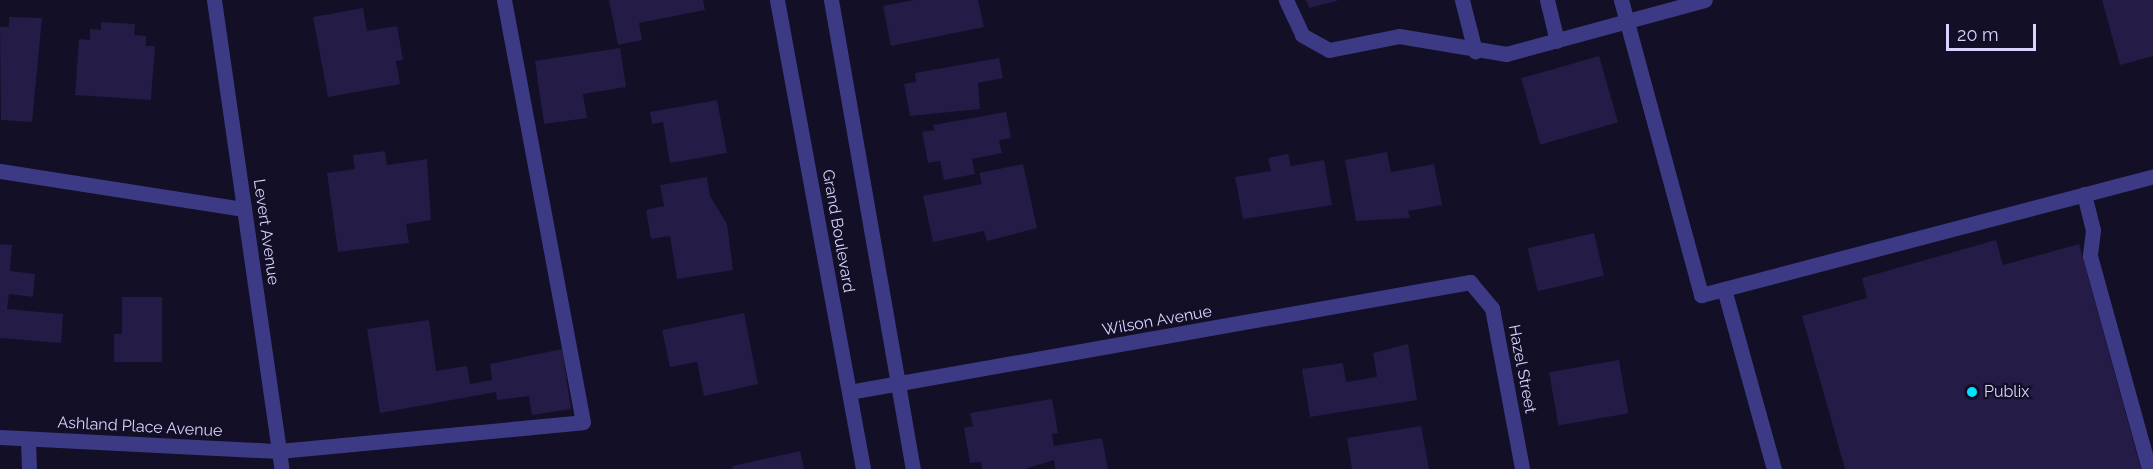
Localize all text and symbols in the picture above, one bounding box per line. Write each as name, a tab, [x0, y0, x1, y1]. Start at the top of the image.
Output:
scale bar	[1949, 12, 2039, 50]
text: 20 m	[1957, 24, 1999, 45]
street label: Grand Boulevard	[818, 168, 858, 294]
street label: Levert Avenue	[249, 178, 283, 286]
street label: Wilson Avenue	[1100, 302, 1214, 340]
street label: Hazel Street	[1504, 323, 1540, 415]
place label: Publix	[1984, 382, 2029, 402]
marker: Publix	[1965, 385, 1979, 399]
street label: Ashland Place Avenue	[57, 413, 223, 441]

